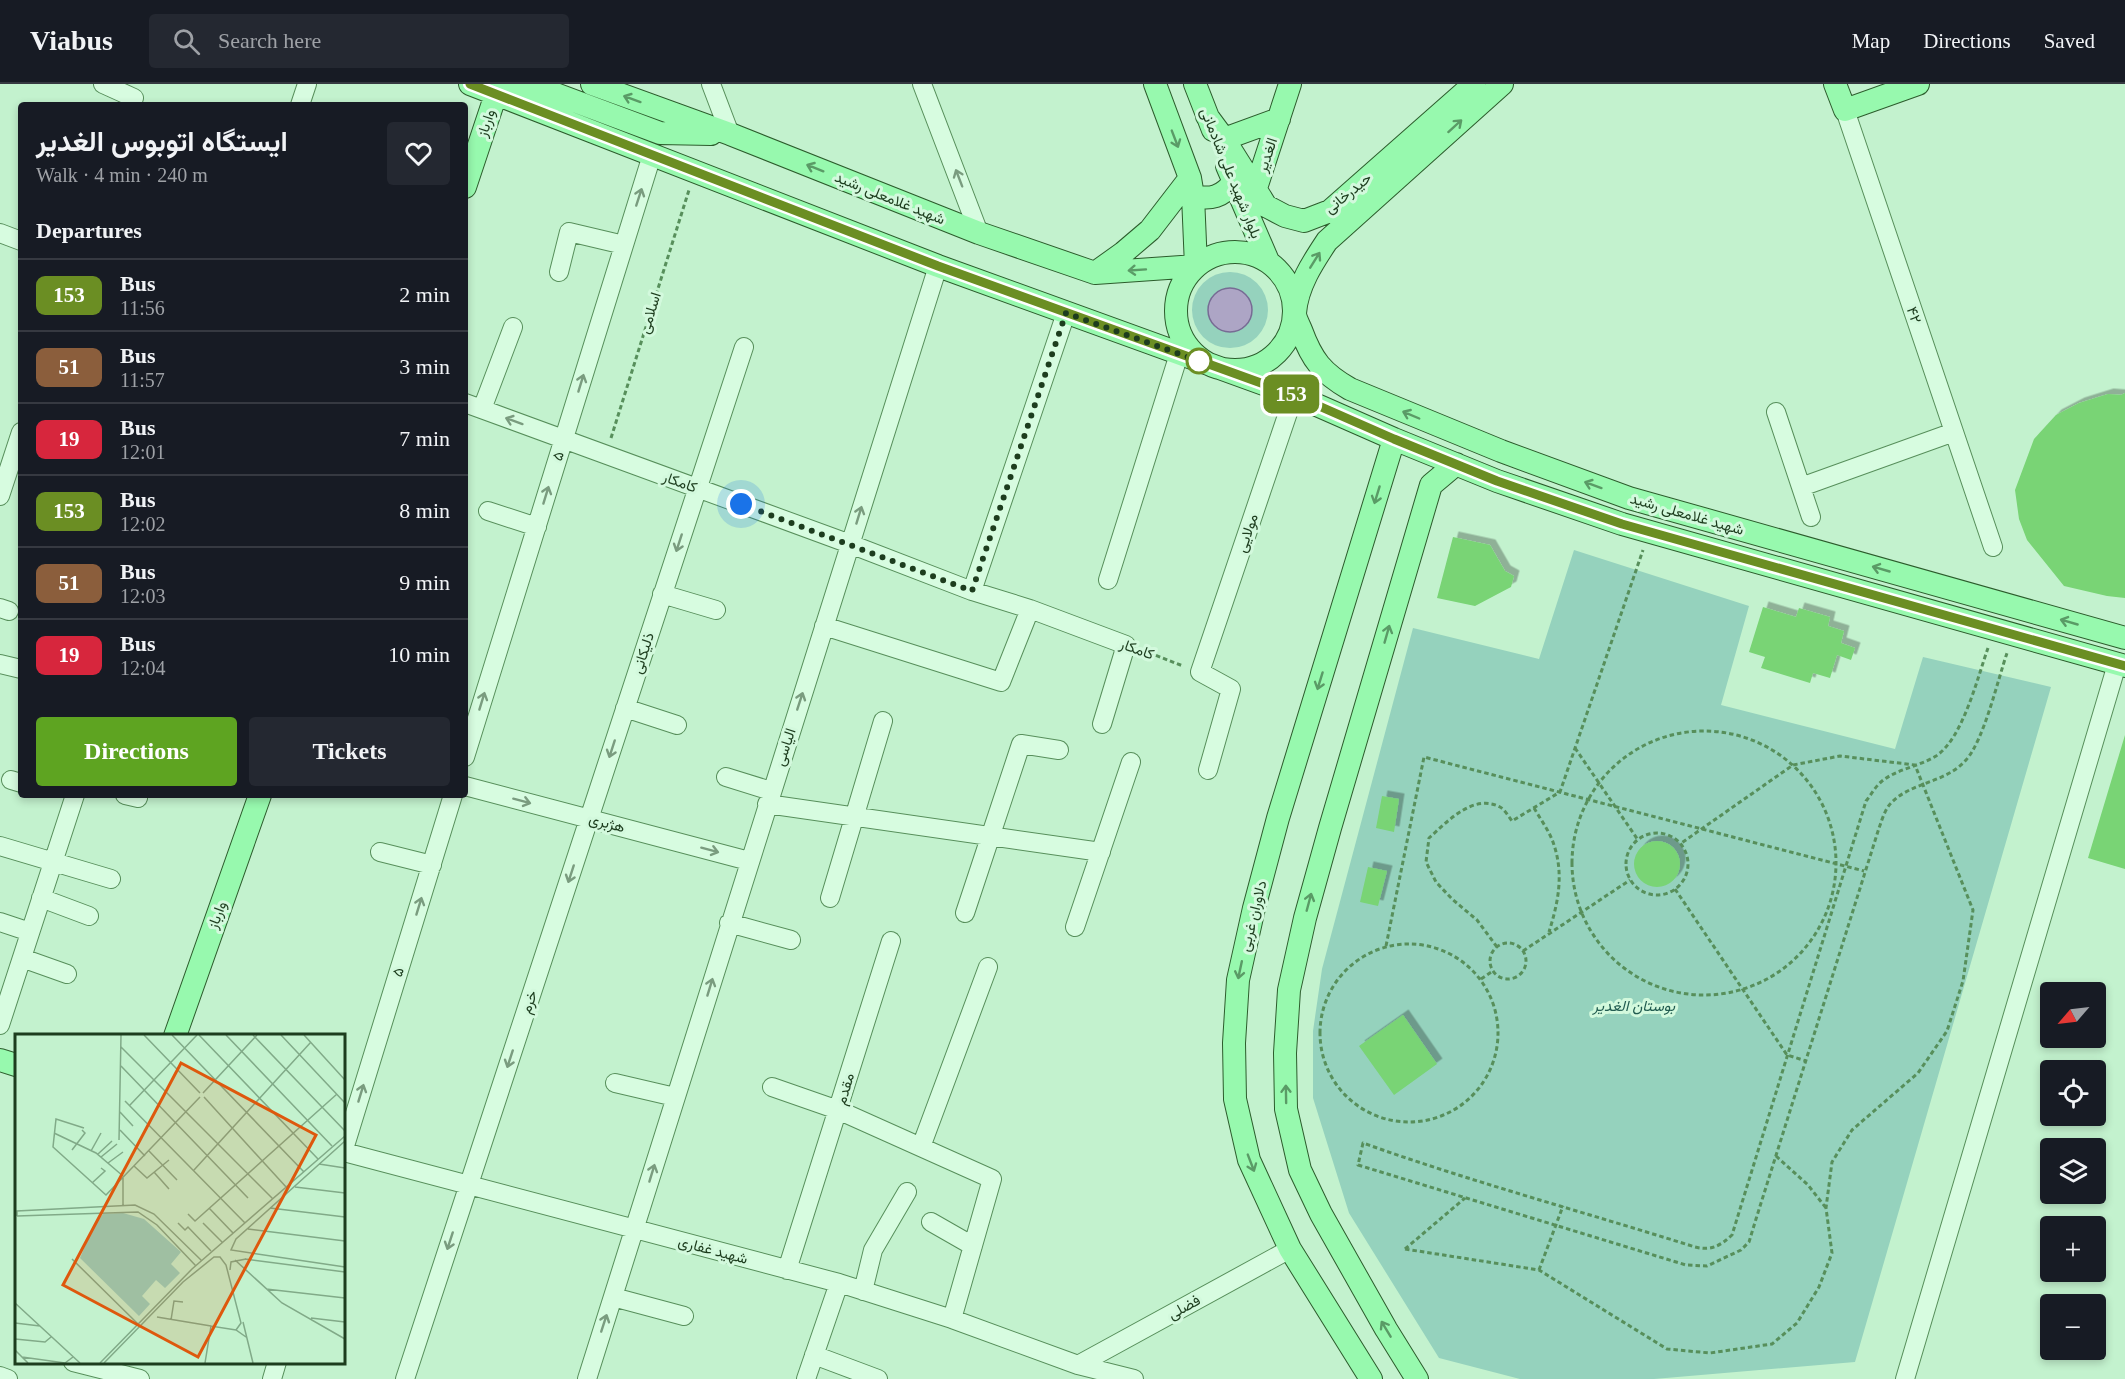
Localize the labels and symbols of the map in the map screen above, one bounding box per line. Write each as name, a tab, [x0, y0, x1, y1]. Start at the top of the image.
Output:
one-way arrow	[623, 92, 642, 103]
street label: بلوار شهید علی شادمانی	[1196, 105, 1265, 241]
street label: وارباز	[474, 107, 499, 140]
one-way arrow	[1447, 119, 1462, 133]
one-way arrow	[1171, 129, 1182, 147]
street label: الغدیر	[1254, 136, 1281, 176]
one-way arrow	[806, 162, 824, 173]
street label: شهید غلامعلی رشید	[832, 169, 948, 229]
one-way arrow	[952, 169, 963, 188]
street label: حیدرخانی	[1321, 169, 1376, 218]
one-way arrow	[634, 188, 645, 207]
one-way arrow	[1309, 252, 1321, 269]
one-way arrow	[1128, 265, 1148, 276]
street label: اسلامی	[636, 290, 666, 336]
street label: ۴۲	[1904, 305, 1924, 326]
unlabelled marker	[1186, 348, 1212, 374]
one-way arrow	[576, 374, 587, 393]
line badge: 153	[1256, 374, 1326, 414]
one-way arrow	[1403, 409, 1421, 420]
one-way arrow	[505, 414, 524, 425]
street label: ۵	[549, 449, 567, 463]
street label: کامکار	[659, 468, 700, 497]
one-way arrow	[1584, 478, 1603, 489]
one-way arrow	[1370, 485, 1381, 504]
one-way arrow	[541, 486, 552, 505]
your location	[726, 489, 756, 519]
street label: شهید غلامعلی رشید	[1628, 490, 1746, 540]
one-way arrow	[854, 506, 865, 525]
street label: مولایی	[1233, 512, 1263, 555]
one-way arrow	[673, 533, 684, 552]
one-way arrow	[1872, 563, 1891, 574]
one-way arrow	[2060, 616, 2079, 627]
one-way arrow	[1382, 625, 1393, 644]
street label: ذلیکانی	[629, 630, 659, 676]
street label: کامکار	[1116, 635, 1157, 664]
one-way arrow	[1314, 671, 1325, 690]
one-way arrow	[477, 692, 488, 711]
one-way arrow	[795, 692, 806, 711]
street label: الیاسی	[771, 726, 800, 769]
one-way arrow	[606, 739, 617, 758]
one-way arrow	[512, 795, 531, 807]
street label: هژبری	[587, 811, 627, 837]
one-way arrow	[700, 845, 719, 857]
one-way arrow	[565, 864, 576, 883]
street label: دلاوران غربی	[1236, 879, 1271, 954]
one-way arrow	[1304, 893, 1316, 912]
one-way arrow	[414, 897, 425, 916]
street label: وارباز	[204, 899, 230, 932]
one-way arrow	[1234, 960, 1245, 979]
street label: ۵	[389, 965, 407, 979]
one-way arrow	[705, 978, 716, 997]
north arrow	[2040, 982, 2106, 1048]
street label: خرم	[518, 988, 542, 1016]
park label: بوستان الغدیر	[1592, 998, 1675, 1015]
inset map	[15, 1034, 345, 1364]
one-way arrow	[504, 1049, 515, 1068]
street label: مقدم	[833, 1071, 859, 1107]
one-way arrow	[356, 1084, 367, 1103]
one-way arrow	[1280, 1085, 1292, 1105]
one-way arrow	[1246, 1153, 1257, 1172]
one-way arrow	[647, 1164, 658, 1183]
one-way arrow	[444, 1231, 455, 1250]
street label: شهید غفاری	[676, 1233, 750, 1269]
street label: فضلی	[1165, 1292, 1204, 1324]
one-way arrow	[599, 1314, 610, 1333]
one-way arrow	[1380, 1321, 1392, 1338]

